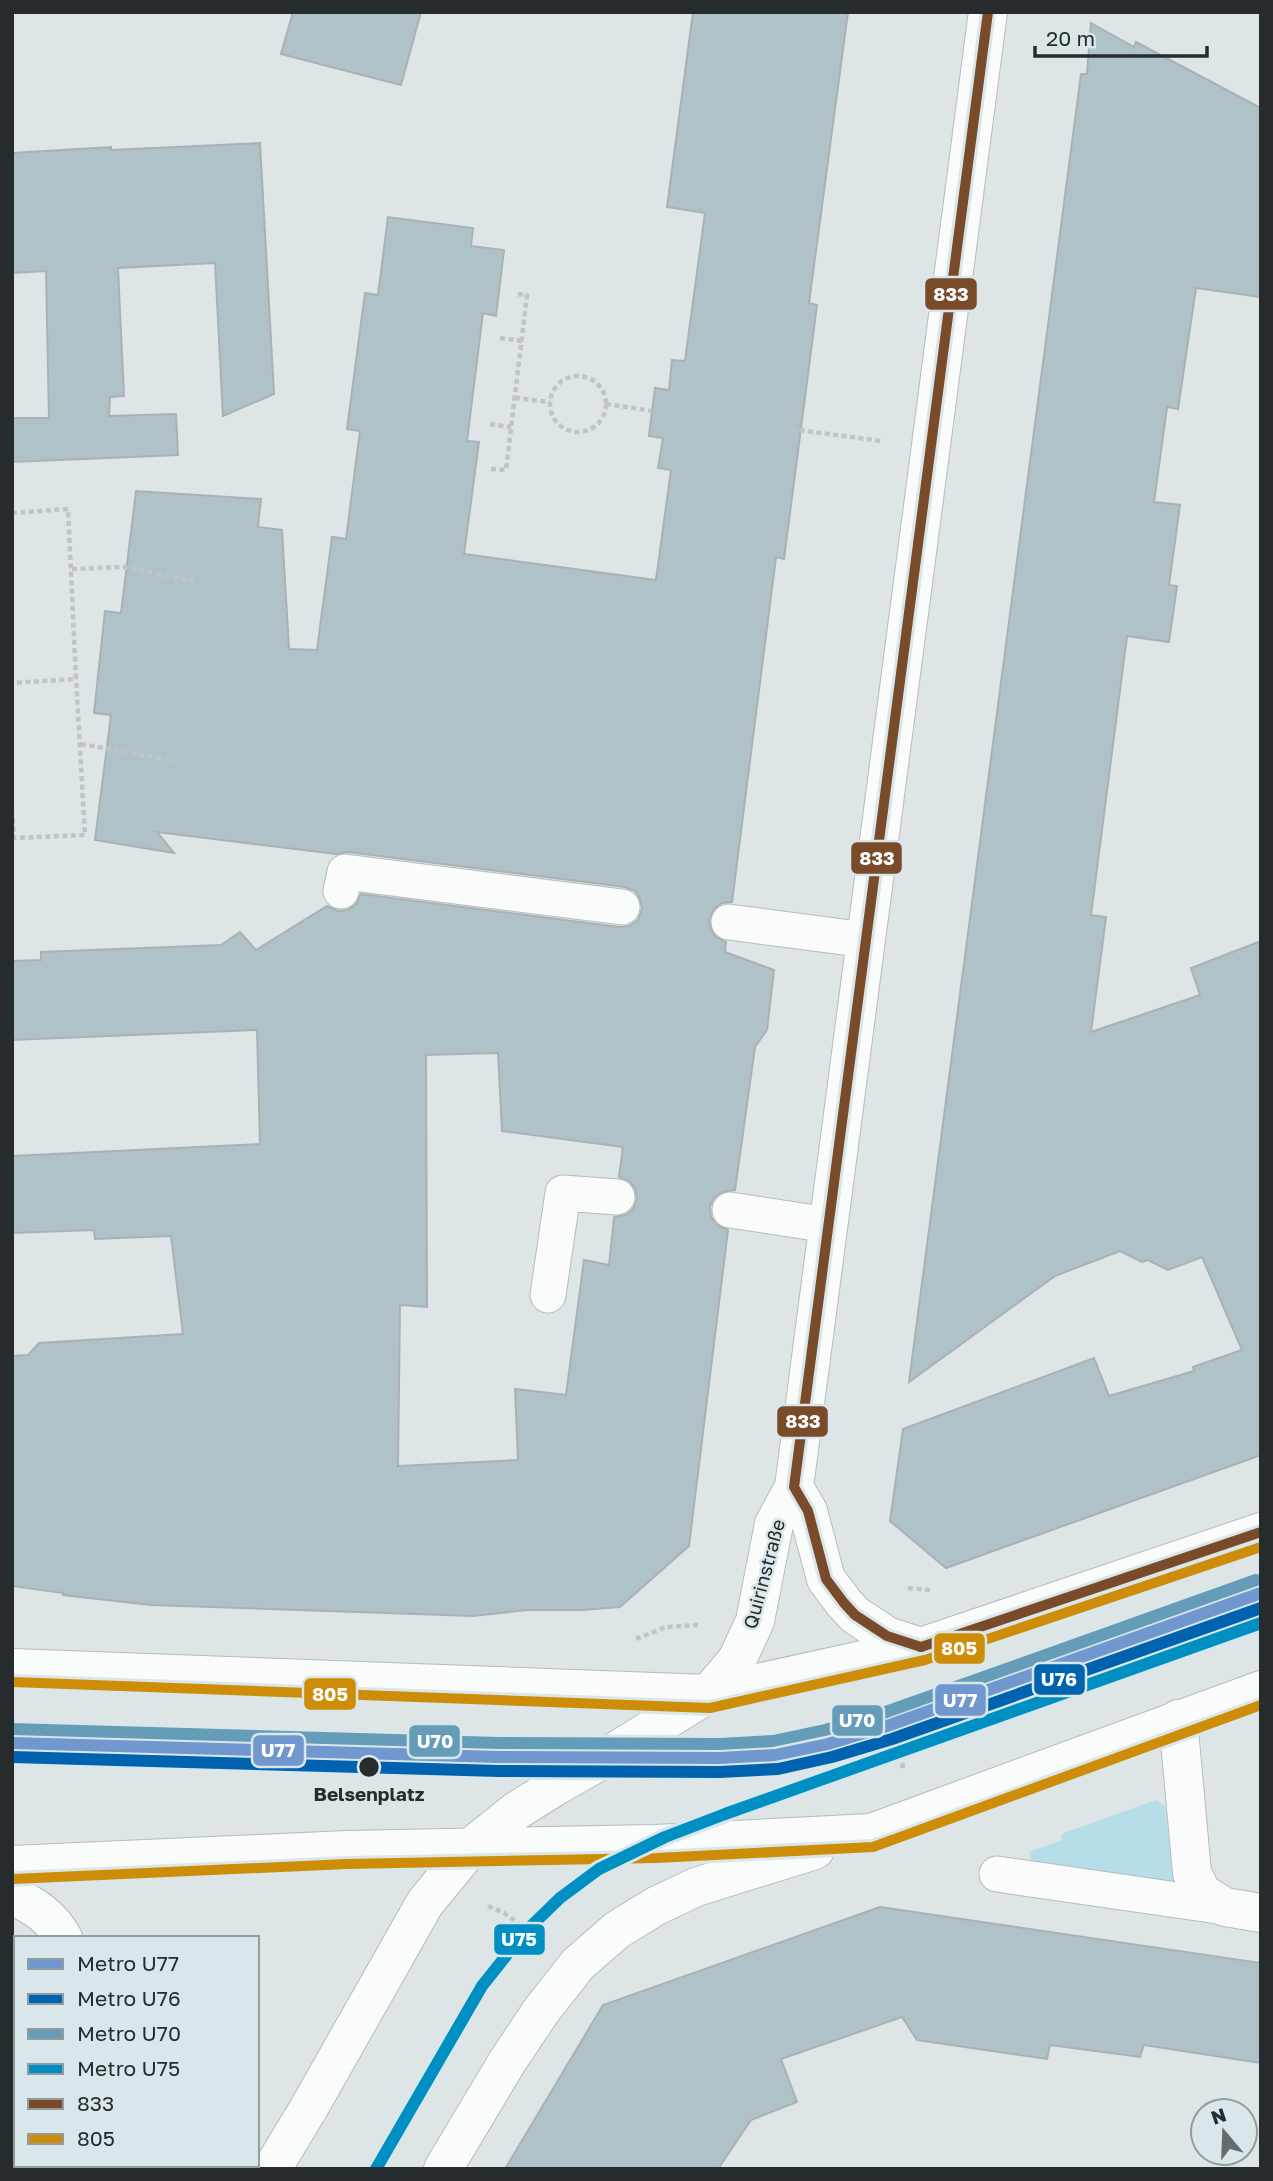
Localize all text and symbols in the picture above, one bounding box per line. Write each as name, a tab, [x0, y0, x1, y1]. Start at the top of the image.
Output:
scale bar	[1035, 14, 1206, 58]
text: 20 m	[1046, 25, 1095, 51]
line badge: 833	[924, 277, 978, 311]
text: 833	[933, 282, 969, 305]
line badge: 833	[850, 841, 903, 875]
text: 833	[859, 846, 895, 869]
line badge: 833	[776, 1405, 829, 1438]
text: 833	[785, 1409, 821, 1432]
street label: Quirinstraße	[738, 1517, 789, 1631]
line badge: 805	[933, 1632, 986, 1665]
text: 805	[941, 1636, 977, 1659]
line badge: U76	[1033, 1663, 1086, 1696]
text: U76	[1041, 1667, 1077, 1690]
line badge: 805	[303, 1677, 357, 1711]
text: 805	[312, 1682, 348, 1705]
line badge: U77	[934, 1683, 987, 1717]
text: U77	[943, 1688, 977, 1711]
line badge: U70	[831, 1704, 884, 1737]
text: U70	[839, 1708, 875, 1731]
line badge: U70	[408, 1724, 461, 1758]
text: U70	[417, 1729, 453, 1752]
line badge: U77	[252, 1734, 305, 1767]
text: U77	[261, 1738, 295, 1761]
marker: Belsenplatz	[357, 1755, 381, 1779]
place label: Belsenplatz	[314, 1782, 425, 1805]
line badge: U75	[493, 1923, 546, 1956]
text: U75	[501, 1927, 537, 1950]
legend	[14, 1936, 259, 2167]
text: Metro U77	[77, 1950, 179, 1976]
text: Metro U76	[77, 1985, 181, 2011]
text: Metro U70	[77, 2020, 181, 2046]
text: Metro U75	[77, 2055, 180, 2081]
text: 833	[77, 2090, 114, 2116]
north arrow	[1189, 2097, 1259, 2167]
text: N	[1208, 2102, 1229, 2129]
text: 805	[77, 2125, 115, 2151]

